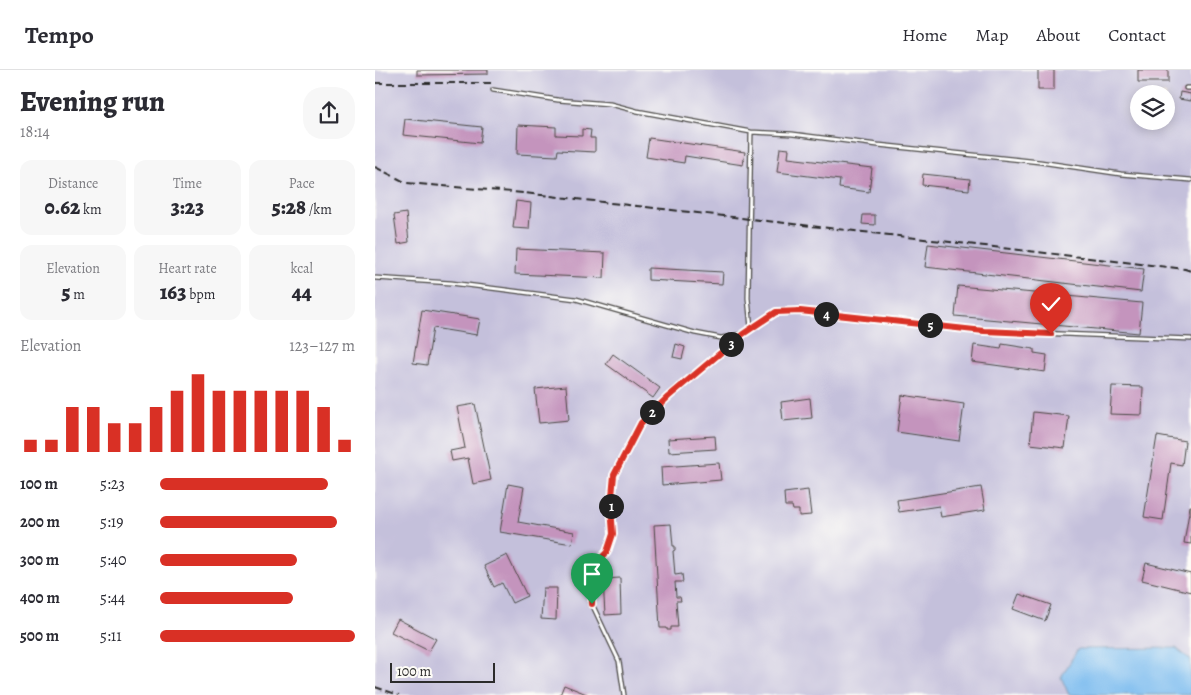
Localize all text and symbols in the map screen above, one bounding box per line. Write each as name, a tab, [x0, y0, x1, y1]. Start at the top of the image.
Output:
text: Tempo	[25, 19, 94, 51]
text: Home	[902, 23, 947, 47]
text: Map	[975, 23, 1008, 47]
text: About	[1036, 23, 1080, 47]
text: Contact	[1108, 23, 1166, 47]
text: Evening run	[20, 83, 165, 121]
map controls	[1130, 85, 1175, 130]
button: layers	[1130, 85, 1175, 130]
button: share	[303, 87, 355, 139]
text: 18:14	[20, 121, 50, 143]
text: Distance	[48, 174, 98, 193]
text: Time	[173, 174, 202, 193]
text: Pace	[289, 174, 315, 193]
text: 0.62	[45, 193, 80, 221]
text: 3:23	[171, 193, 204, 221]
text: 5:28	[272, 193, 306, 221]
text: km	[80, 200, 102, 219]
text: /km	[306, 200, 332, 219]
text: Elevation	[46, 259, 100, 278]
text: Heart rate	[158, 259, 217, 278]
text: kcal	[291, 259, 313, 278]
text: 5	[61, 278, 70, 306]
text: 163	[160, 278, 186, 306]
text: 44	[292, 278, 312, 306]
pin	[1030, 283, 1072, 334]
text: m	[70, 285, 85, 304]
text: bpm	[186, 285, 215, 304]
icon: check	[1037, 290, 1065, 318]
pin: 4	[813, 302, 839, 326]
text: 4	[823, 305, 830, 324]
pin: 5	[917, 312, 943, 338]
text: 5	[928, 316, 933, 335]
pin: 3	[719, 332, 743, 356]
text: Elevation	[20, 335, 81, 357]
text: 123–127 m	[289, 335, 355, 357]
text: 3	[728, 335, 735, 354]
pin: 2	[639, 400, 665, 424]
text: 2	[649, 403, 656, 422]
text: 100 m	[20, 473, 58, 495]
text: 5:23	[100, 473, 125, 495]
pin: 1	[599, 494, 623, 518]
text: 1	[609, 497, 614, 516]
text: 200 m	[20, 511, 60, 533]
text: 5:19	[100, 511, 123, 533]
text: 300 m	[20, 549, 59, 571]
text: 5:40	[100, 549, 126, 571]
pin	[571, 553, 613, 604]
icon: arrive	[578, 560, 606, 588]
text: 400 m	[20, 587, 60, 609]
text: 5:44	[100, 587, 125, 609]
text: 500 m	[20, 625, 59, 647]
text: 5:11	[100, 625, 122, 647]
scale bar	[390, 660, 495, 683]
text: 100 m	[397, 662, 431, 681]

